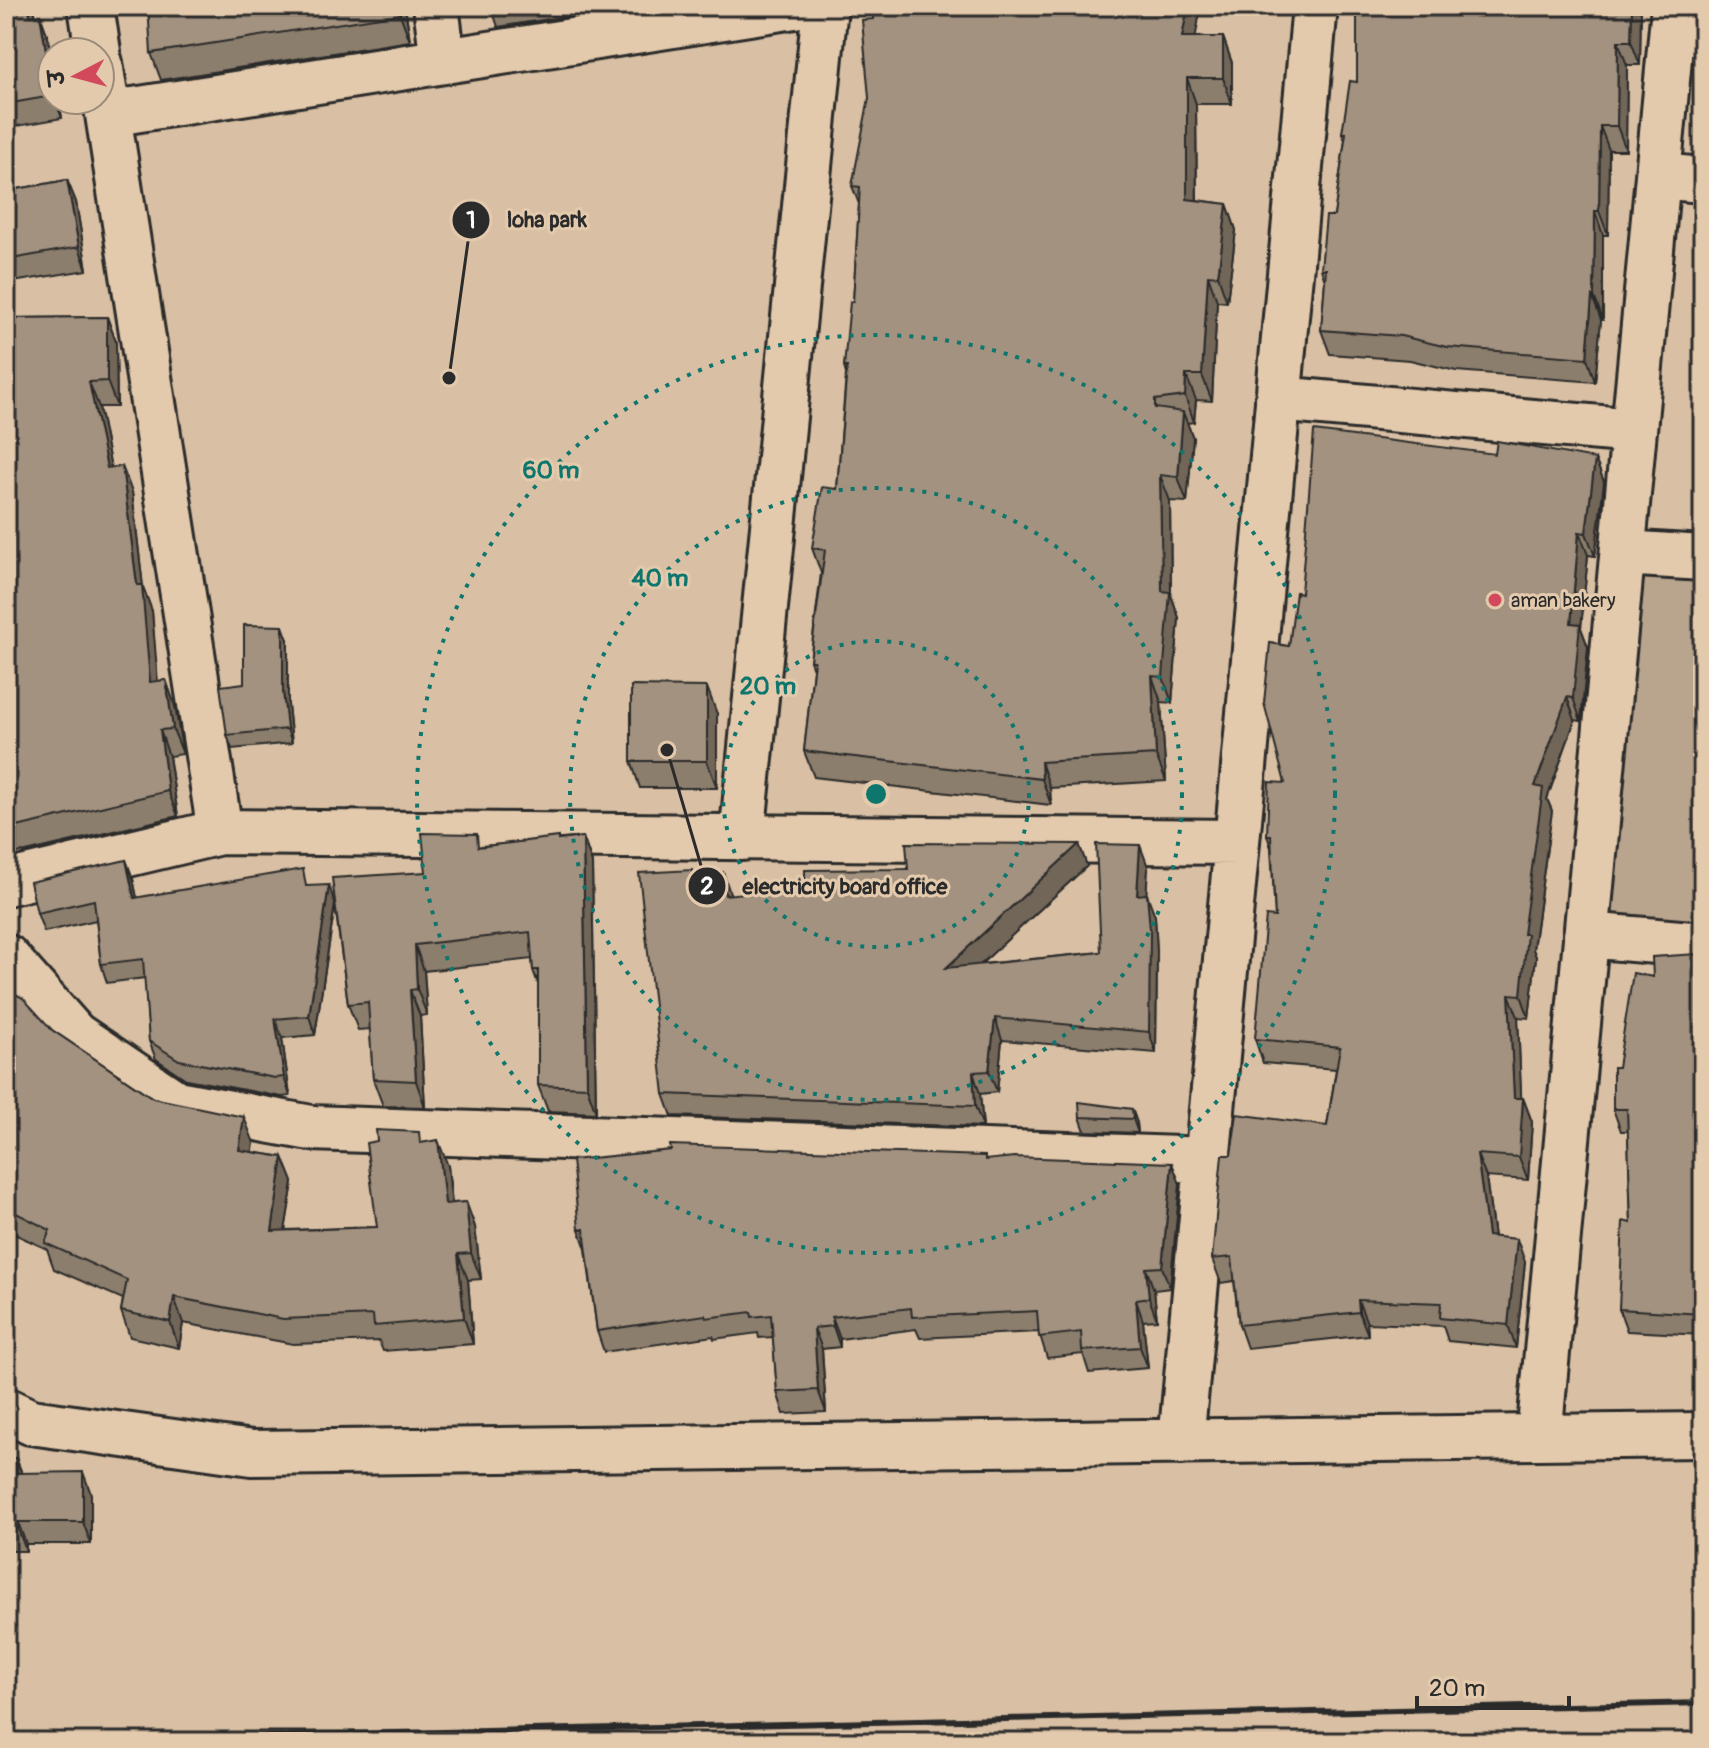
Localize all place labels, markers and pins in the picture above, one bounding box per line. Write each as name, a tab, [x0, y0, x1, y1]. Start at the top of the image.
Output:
callout: loha park	[451, 197, 603, 243]
place label: aman bakery	[1511, 588, 1616, 613]
marker: aman bakery	[1486, 591, 1504, 609]
centre of rings	[862, 780, 890, 808]
callout: electricity board office	[687, 863, 964, 909]

